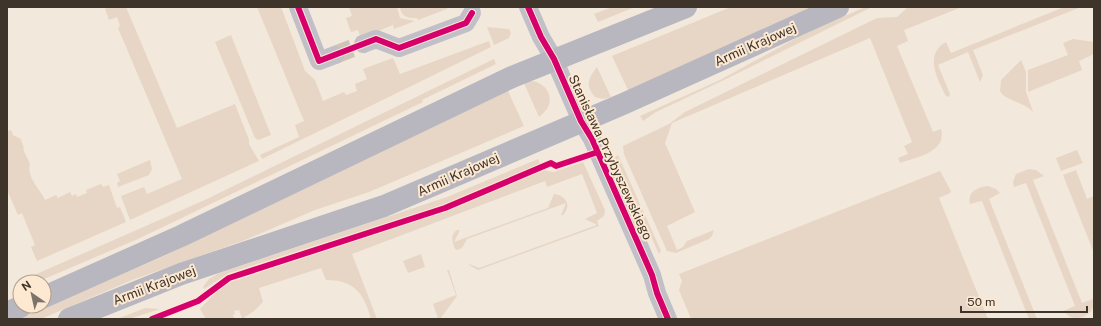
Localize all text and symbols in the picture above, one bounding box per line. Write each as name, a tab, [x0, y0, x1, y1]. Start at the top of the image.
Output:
street label: Armii Krajowej	[712, 20, 798, 69]
street label: Stanisława Przybyszewskiego	[566, 72, 655, 242]
street label: Armii Krajowej	[415, 150, 501, 199]
street label: Armii Krajowej	[111, 263, 198, 308]
north arrow	[12, 274, 52, 314]
text: N	[19, 278, 33, 293]
scale bar	[961, 288, 1087, 314]
text: 50 m	[967, 295, 995, 309]

